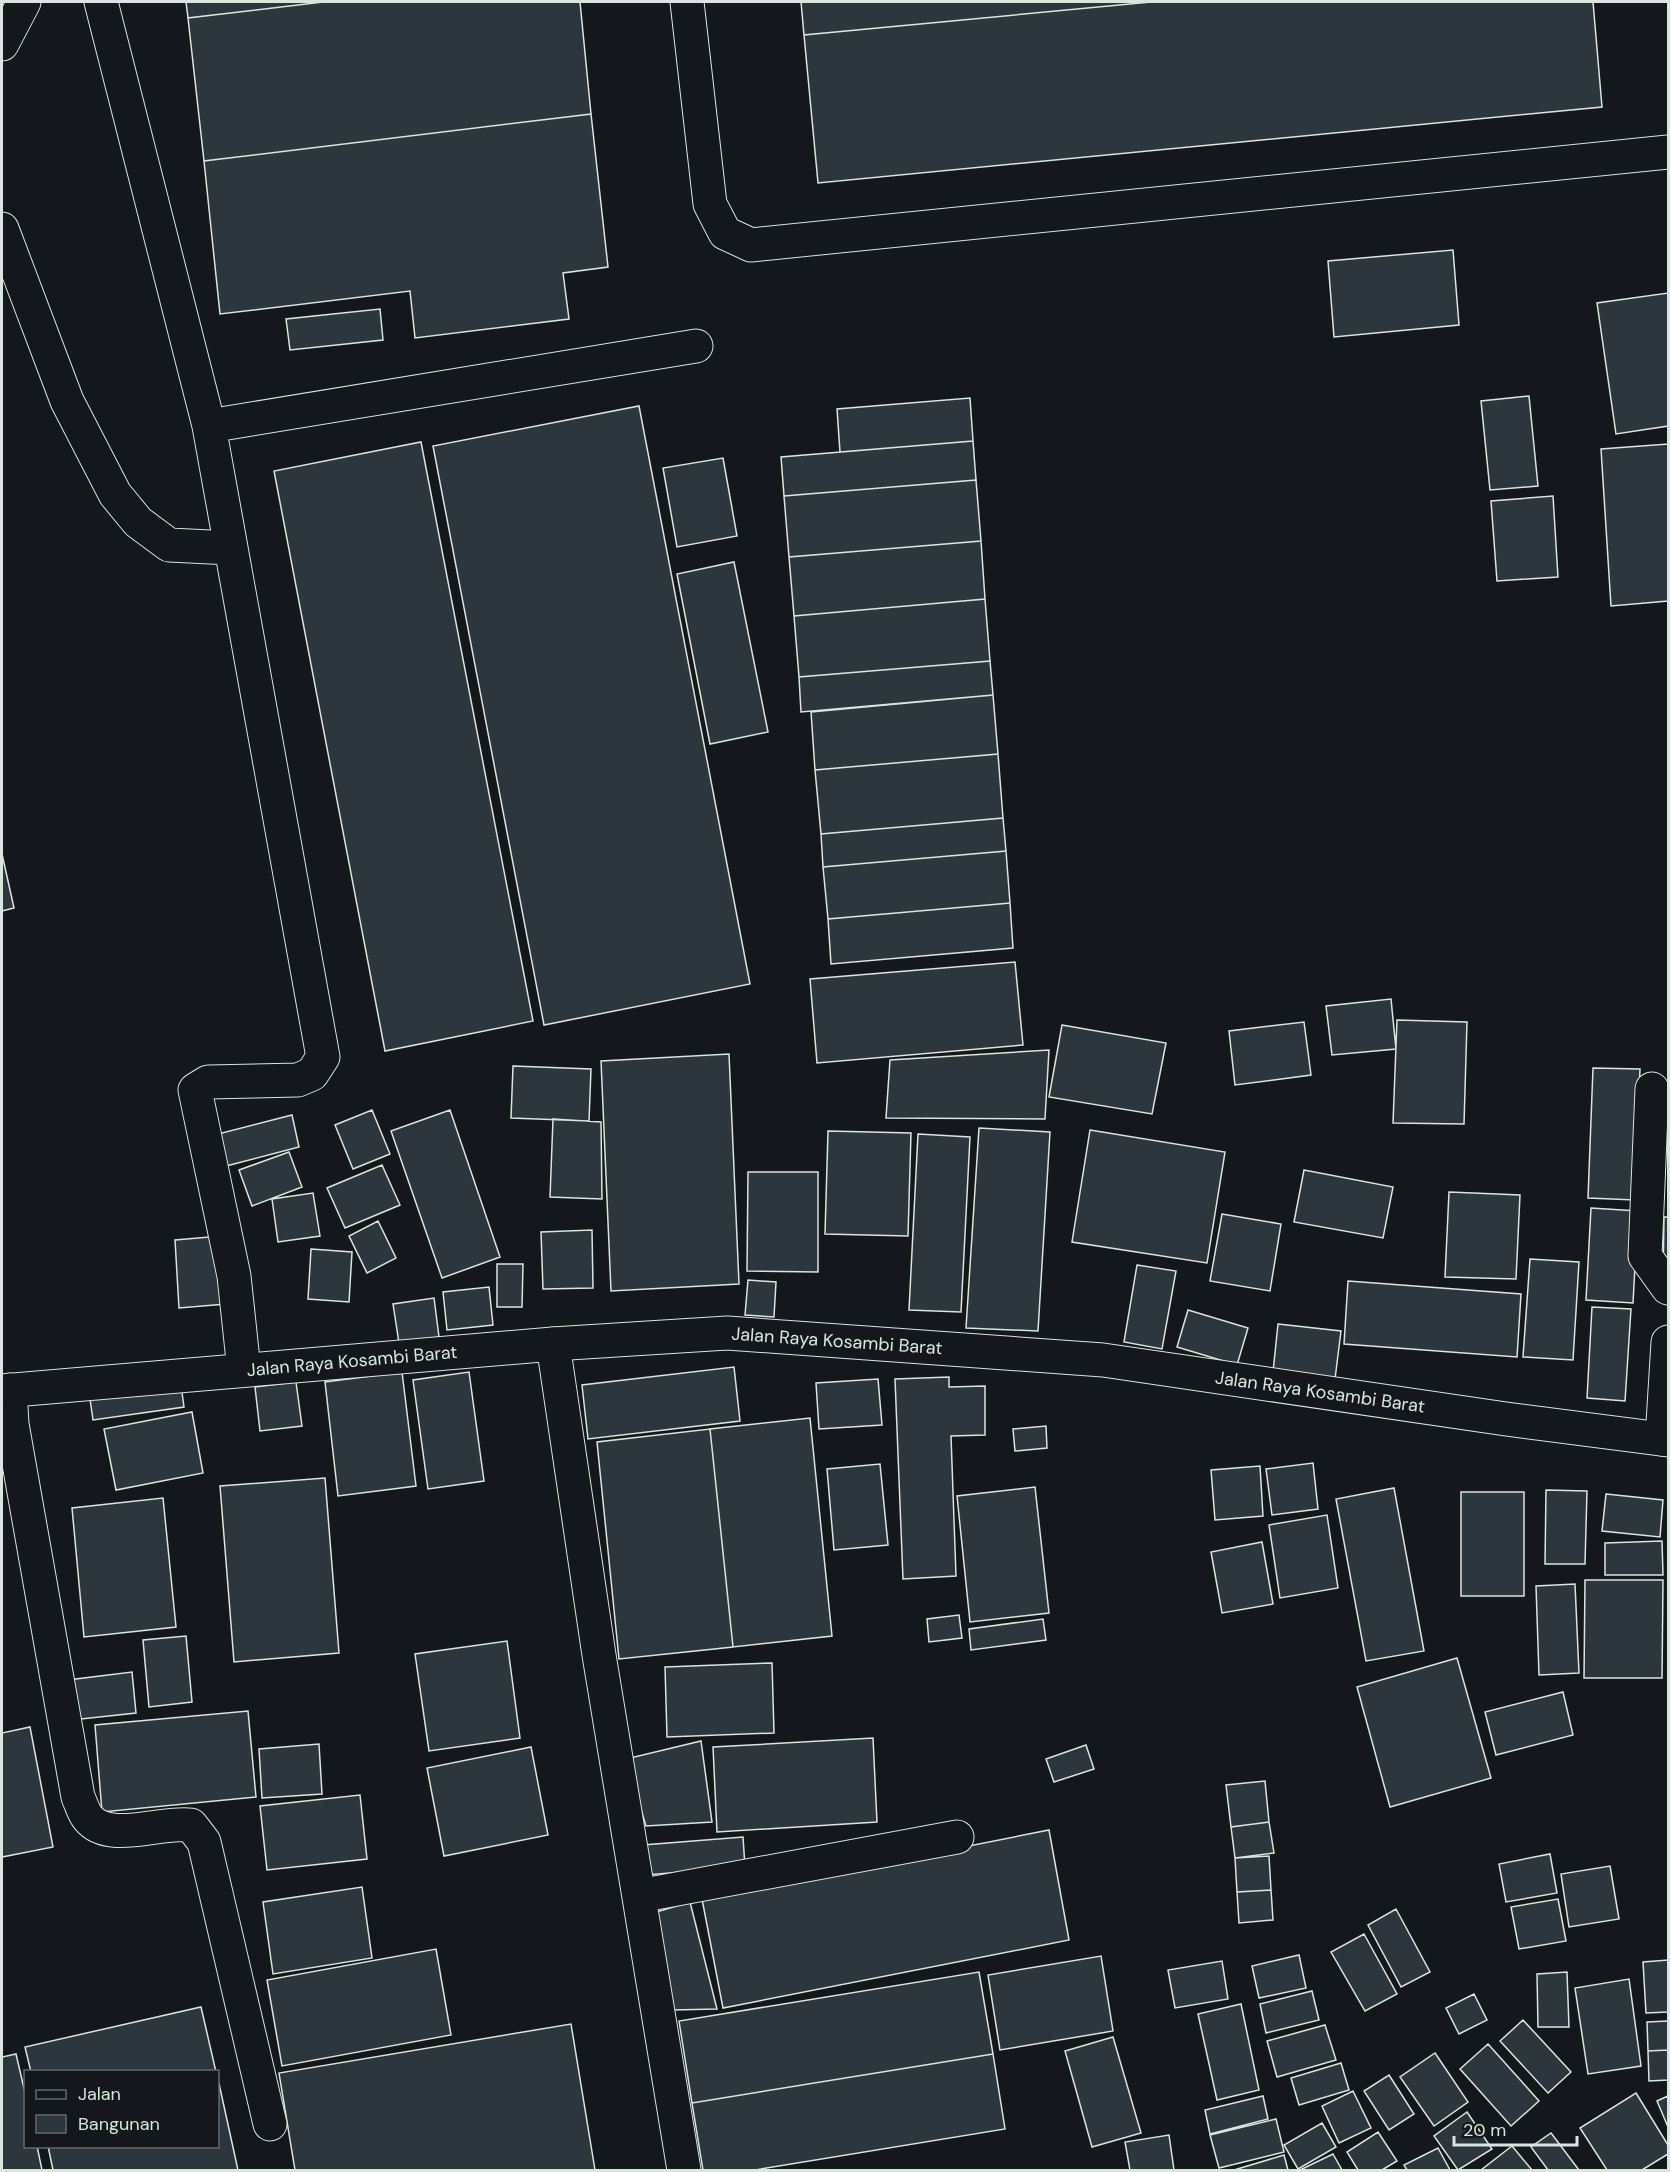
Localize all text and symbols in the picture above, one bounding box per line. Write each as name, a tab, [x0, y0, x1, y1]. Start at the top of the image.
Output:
street label: Jalan Raya Kosambi Barat	[731, 1322, 943, 1360]
street label: Jalan Raya Kosambi Barat	[246, 1340, 458, 1382]
street label: Jalan Raya Kosambi Barat	[1214, 1365, 1426, 1419]
legend	[24, 2070, 219, 2148]
text: Jalan	[78, 2082, 121, 2106]
scale bar	[1454, 2109, 1577, 2147]
text: Bangunan	[78, 2112, 160, 2136]
text: 20 m	[1463, 2118, 1506, 2142]

